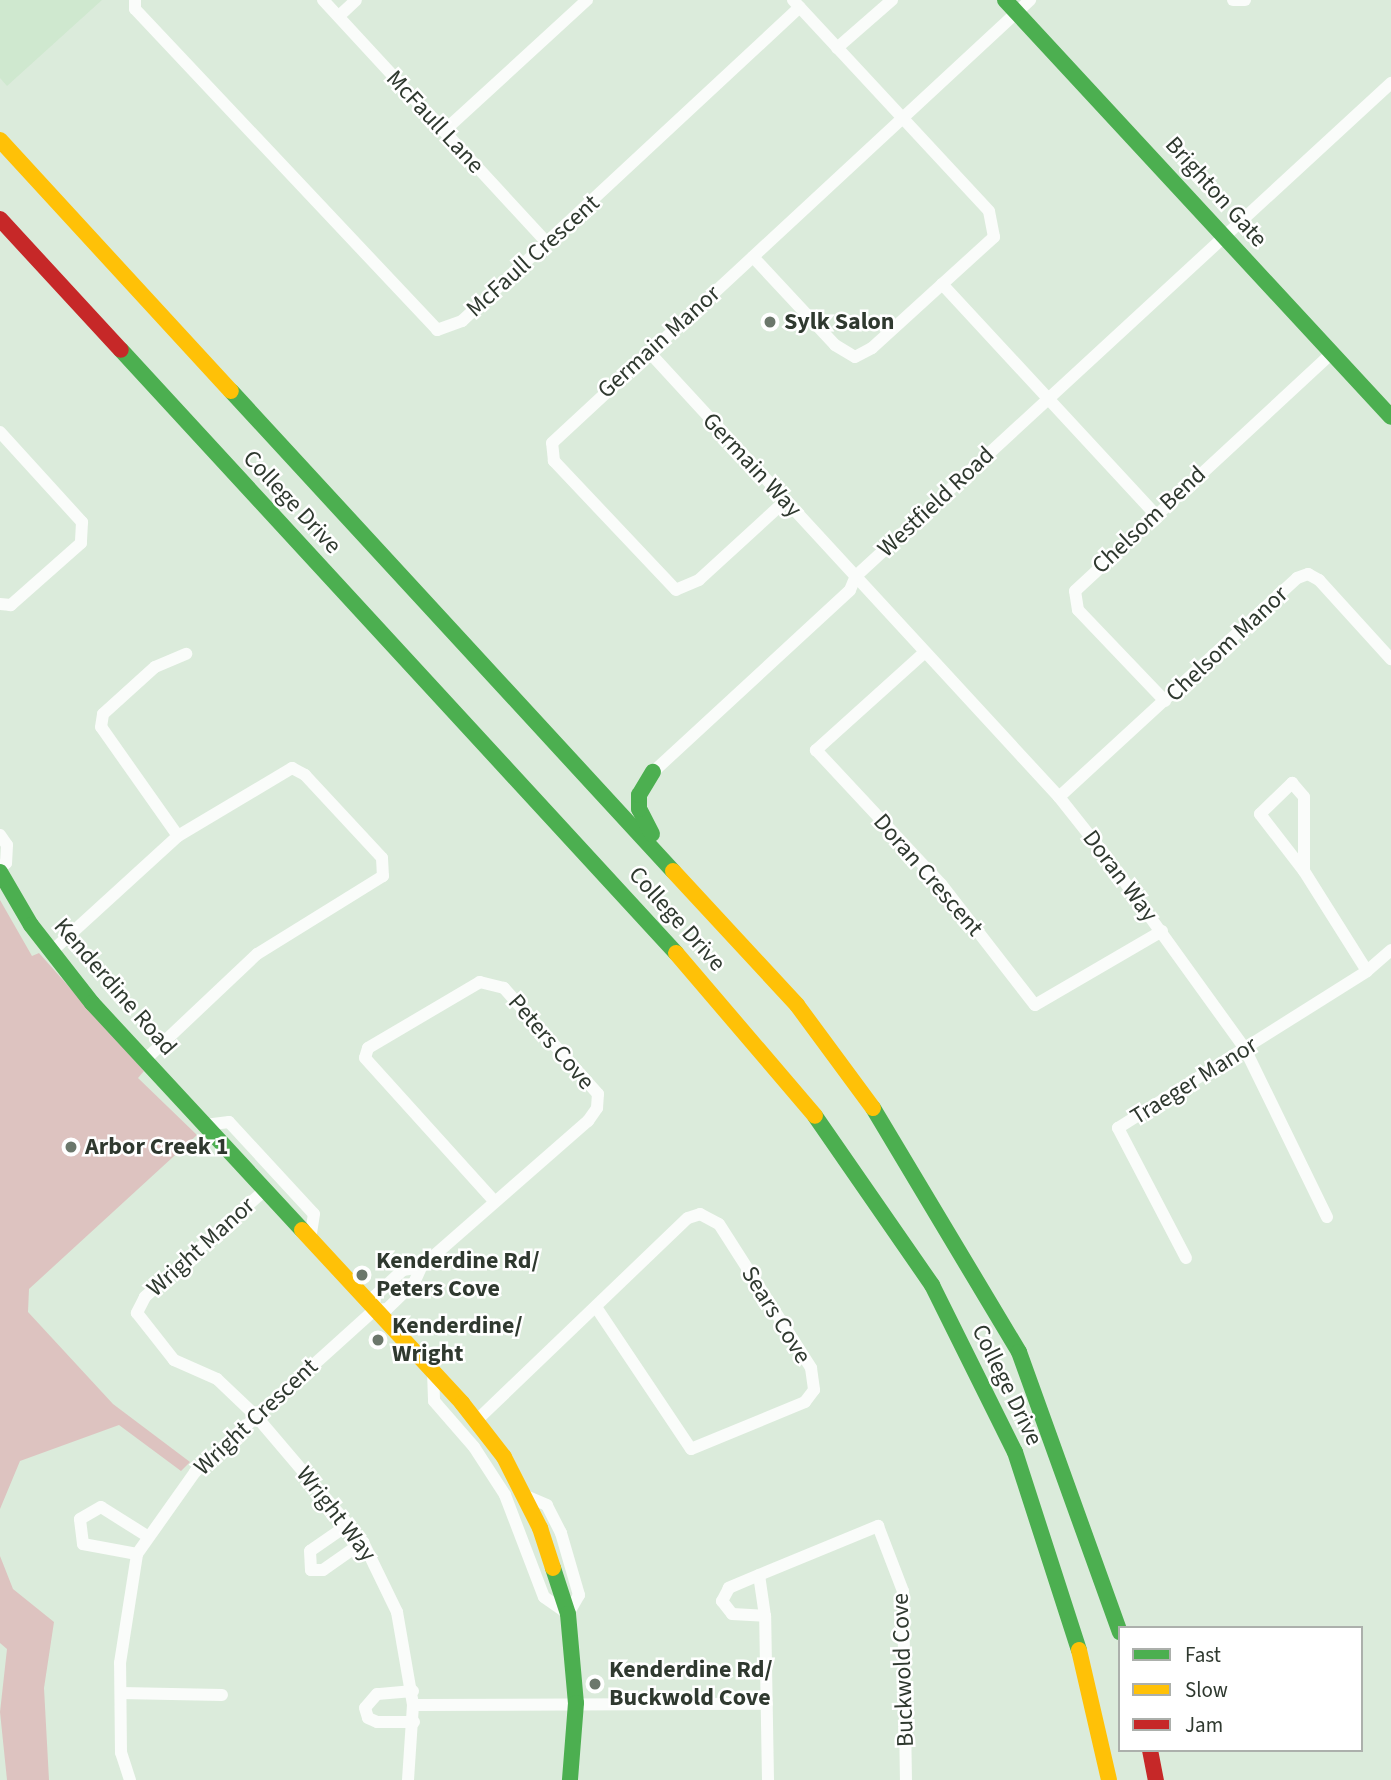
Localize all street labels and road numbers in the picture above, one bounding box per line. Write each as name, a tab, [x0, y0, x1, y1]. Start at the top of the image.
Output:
street label: McFaull Lane	[380, 64, 490, 180]
street label: Brighton Gate	[1159, 131, 1273, 253]
street label: McFaull Crescent	[461, 189, 605, 323]
street label: Germain Manor	[592, 279, 726, 405]
street label: Germain Way	[696, 407, 808, 523]
street label: Westfield Road	[872, 441, 1000, 563]
street label: College Drive	[237, 444, 347, 560]
street label: Chelsom Bend	[1086, 460, 1212, 580]
street label: Chelsom Manor	[1160, 580, 1294, 708]
street label: Doran Crescent	[867, 808, 989, 942]
street label: Doran Way	[1076, 824, 1164, 928]
street label: College Drive	[622, 861, 732, 977]
street label: Kenderdine Road	[48, 912, 182, 1062]
street label: Peters Cove	[502, 988, 600, 1096]
street label: Traeger Manor	[1125, 1031, 1263, 1131]
street label: Wright Manor	[141, 1191, 261, 1303]
street label: Sears Cove	[735, 1261, 817, 1369]
street label: College Drive	[965, 1320, 1049, 1450]
street label: Wright Crescent	[188, 1352, 324, 1482]
street label: Wright Way	[290, 1461, 382, 1567]
street label: Buckwold Cove	[886, 1593, 920, 1747]

